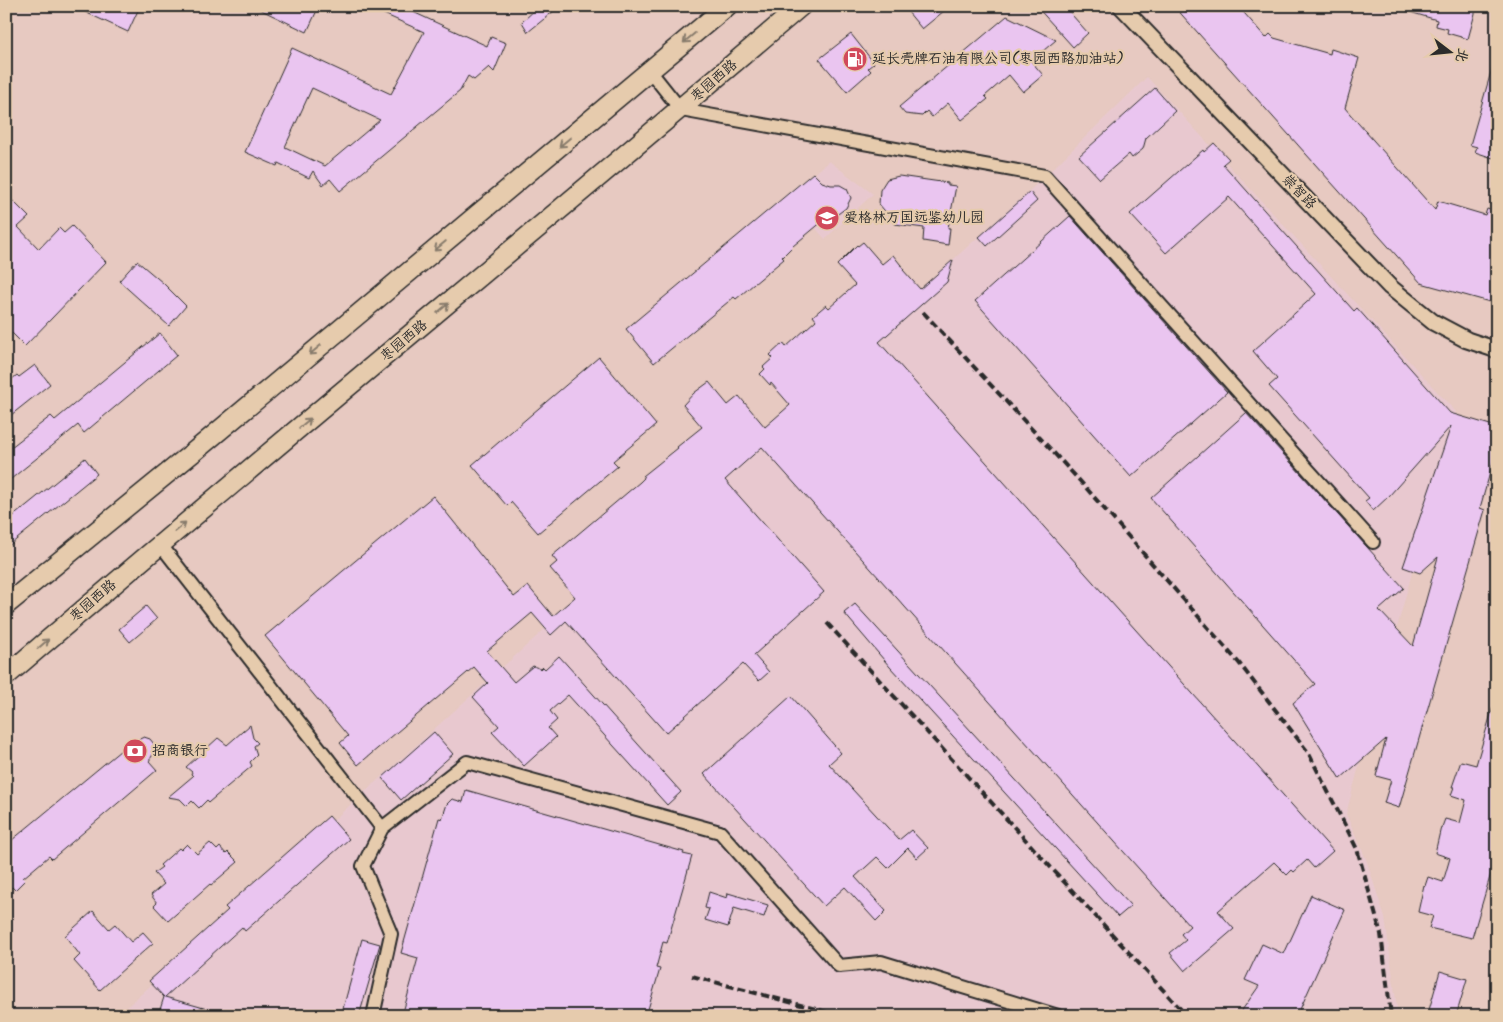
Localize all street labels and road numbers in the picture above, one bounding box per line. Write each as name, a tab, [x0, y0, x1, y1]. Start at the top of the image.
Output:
street label: 枣园西路	[686, 54, 742, 108]
street label: 崇智路	[1276, 169, 1322, 215]
street label: 枣园西路	[375, 315, 433, 367]
street label: 枣园西路	[65, 574, 121, 628]

